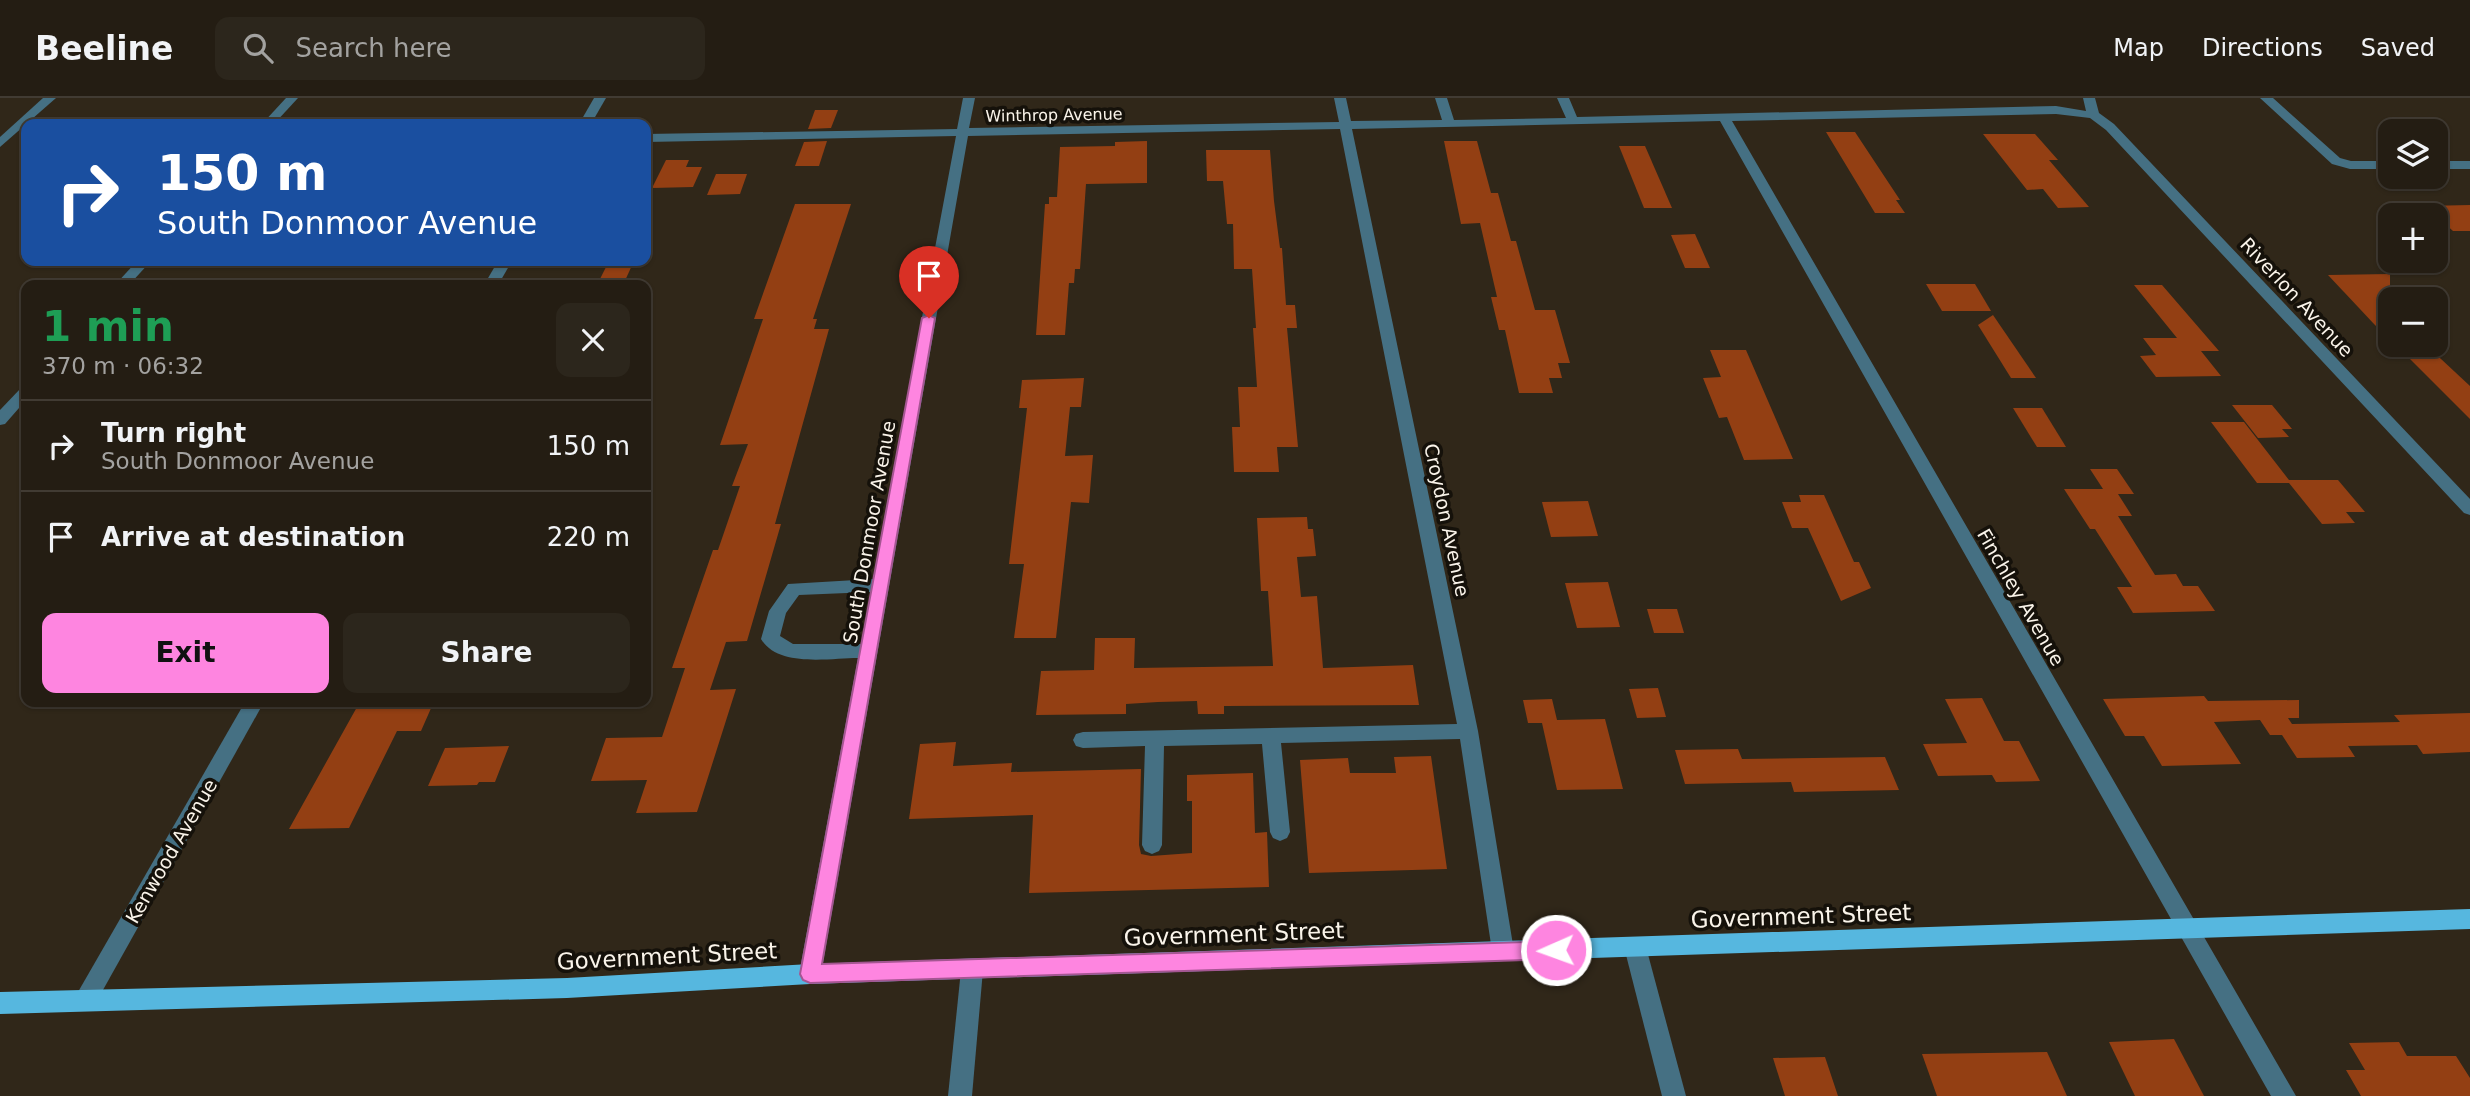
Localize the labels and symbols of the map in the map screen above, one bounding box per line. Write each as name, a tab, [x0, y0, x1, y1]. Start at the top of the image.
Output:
street label: Winthrop Avenue	[985, 104, 1123, 126]
street label: Riverlon Avenue	[2236, 233, 2358, 361]
pin	[899, 246, 959, 318]
street label: South Donmoor Avenue	[839, 419, 899, 645]
street label: Croydon Avenue	[1420, 441, 1474, 599]
street label: Finchley Avenue	[1973, 525, 2069, 669]
street label: Kenwood Avenue	[121, 775, 221, 927]
street label: Government Street	[1690, 899, 1912, 933]
position arrow	[1519, 913, 1593, 987]
street label: Government Street	[1123, 917, 1345, 951]
street label: Government Street	[556, 937, 778, 975]

